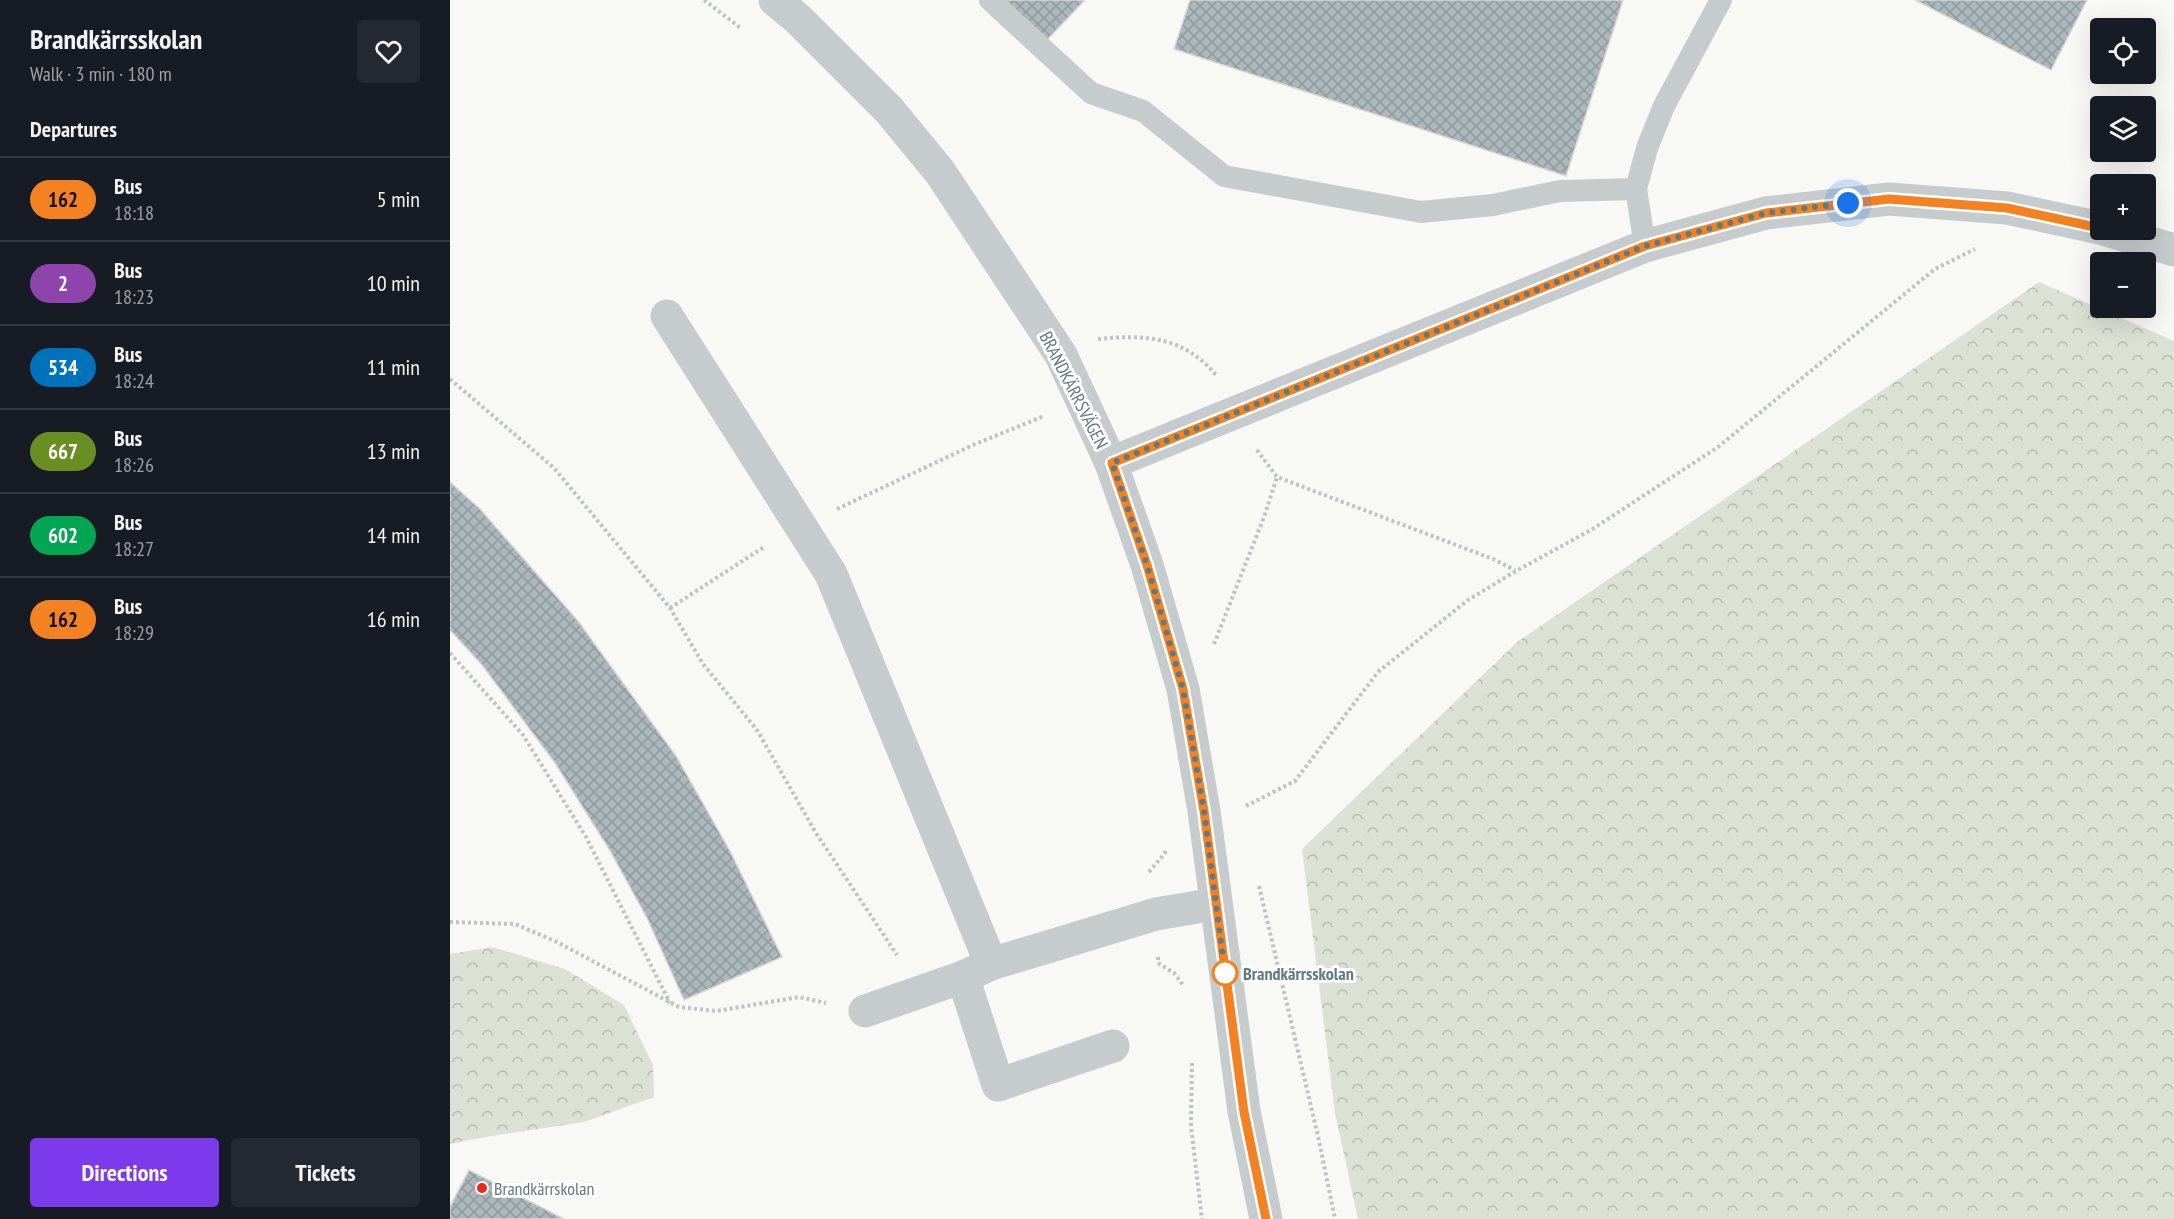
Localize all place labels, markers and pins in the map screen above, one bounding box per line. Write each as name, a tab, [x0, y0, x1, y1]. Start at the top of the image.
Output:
marker: Brandkärrsskolan	[1212, 960, 1238, 986]
place label: Brandkärrsskolan	[1243, 962, 1354, 985]
place label: Brandkärrskolan	[494, 1177, 594, 1200]
marker: Brandkärrskolan	[475, 1181, 489, 1195]

